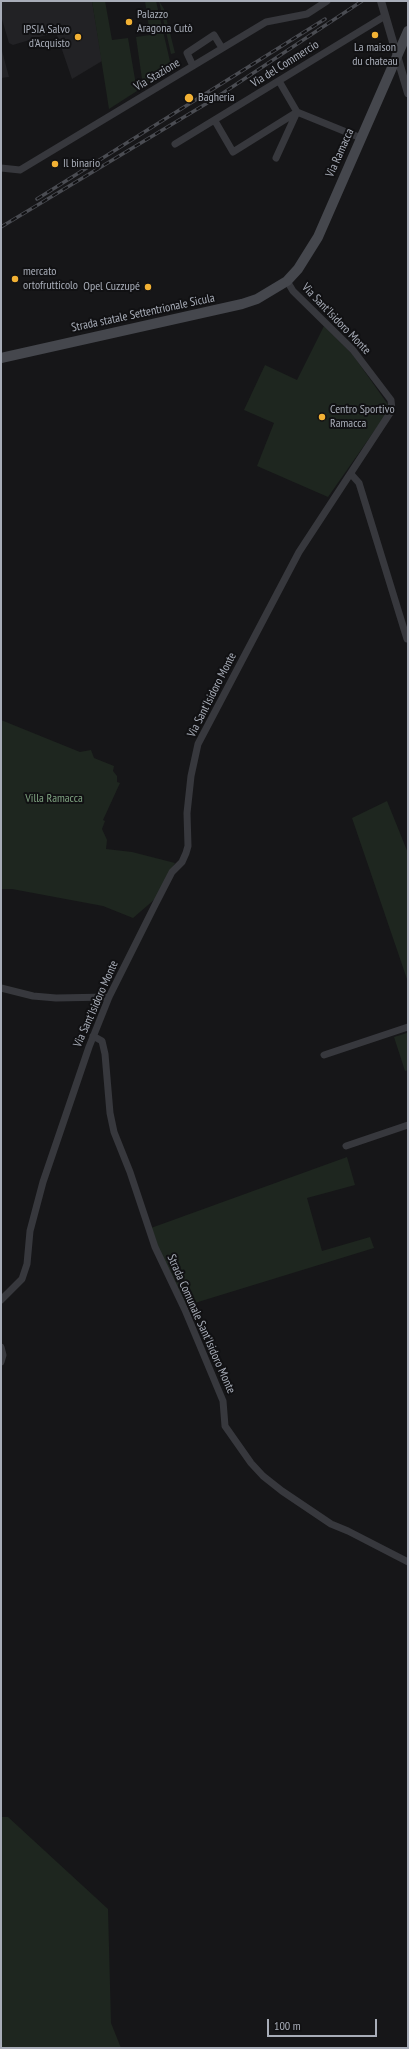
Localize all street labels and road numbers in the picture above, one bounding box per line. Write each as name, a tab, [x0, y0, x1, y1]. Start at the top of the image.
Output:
street label: Via del Commercio	[248, 37, 322, 91]
street label: Via Stazione	[131, 56, 183, 94]
street label: Via Ramacca	[323, 126, 357, 180]
street label: Via Sant'Isidoro Monte	[298, 280, 374, 358]
street label: Strada statale Settentrionale Sicula	[70, 291, 216, 335]
street label: Via Sant'Isidoro Monte	[184, 650, 240, 740]
street label: Via Sant'Isidoro Monte	[70, 958, 122, 1050]
street label: Strada Comunale Sant'Isidoro Monte	[164, 1252, 238, 1396]

